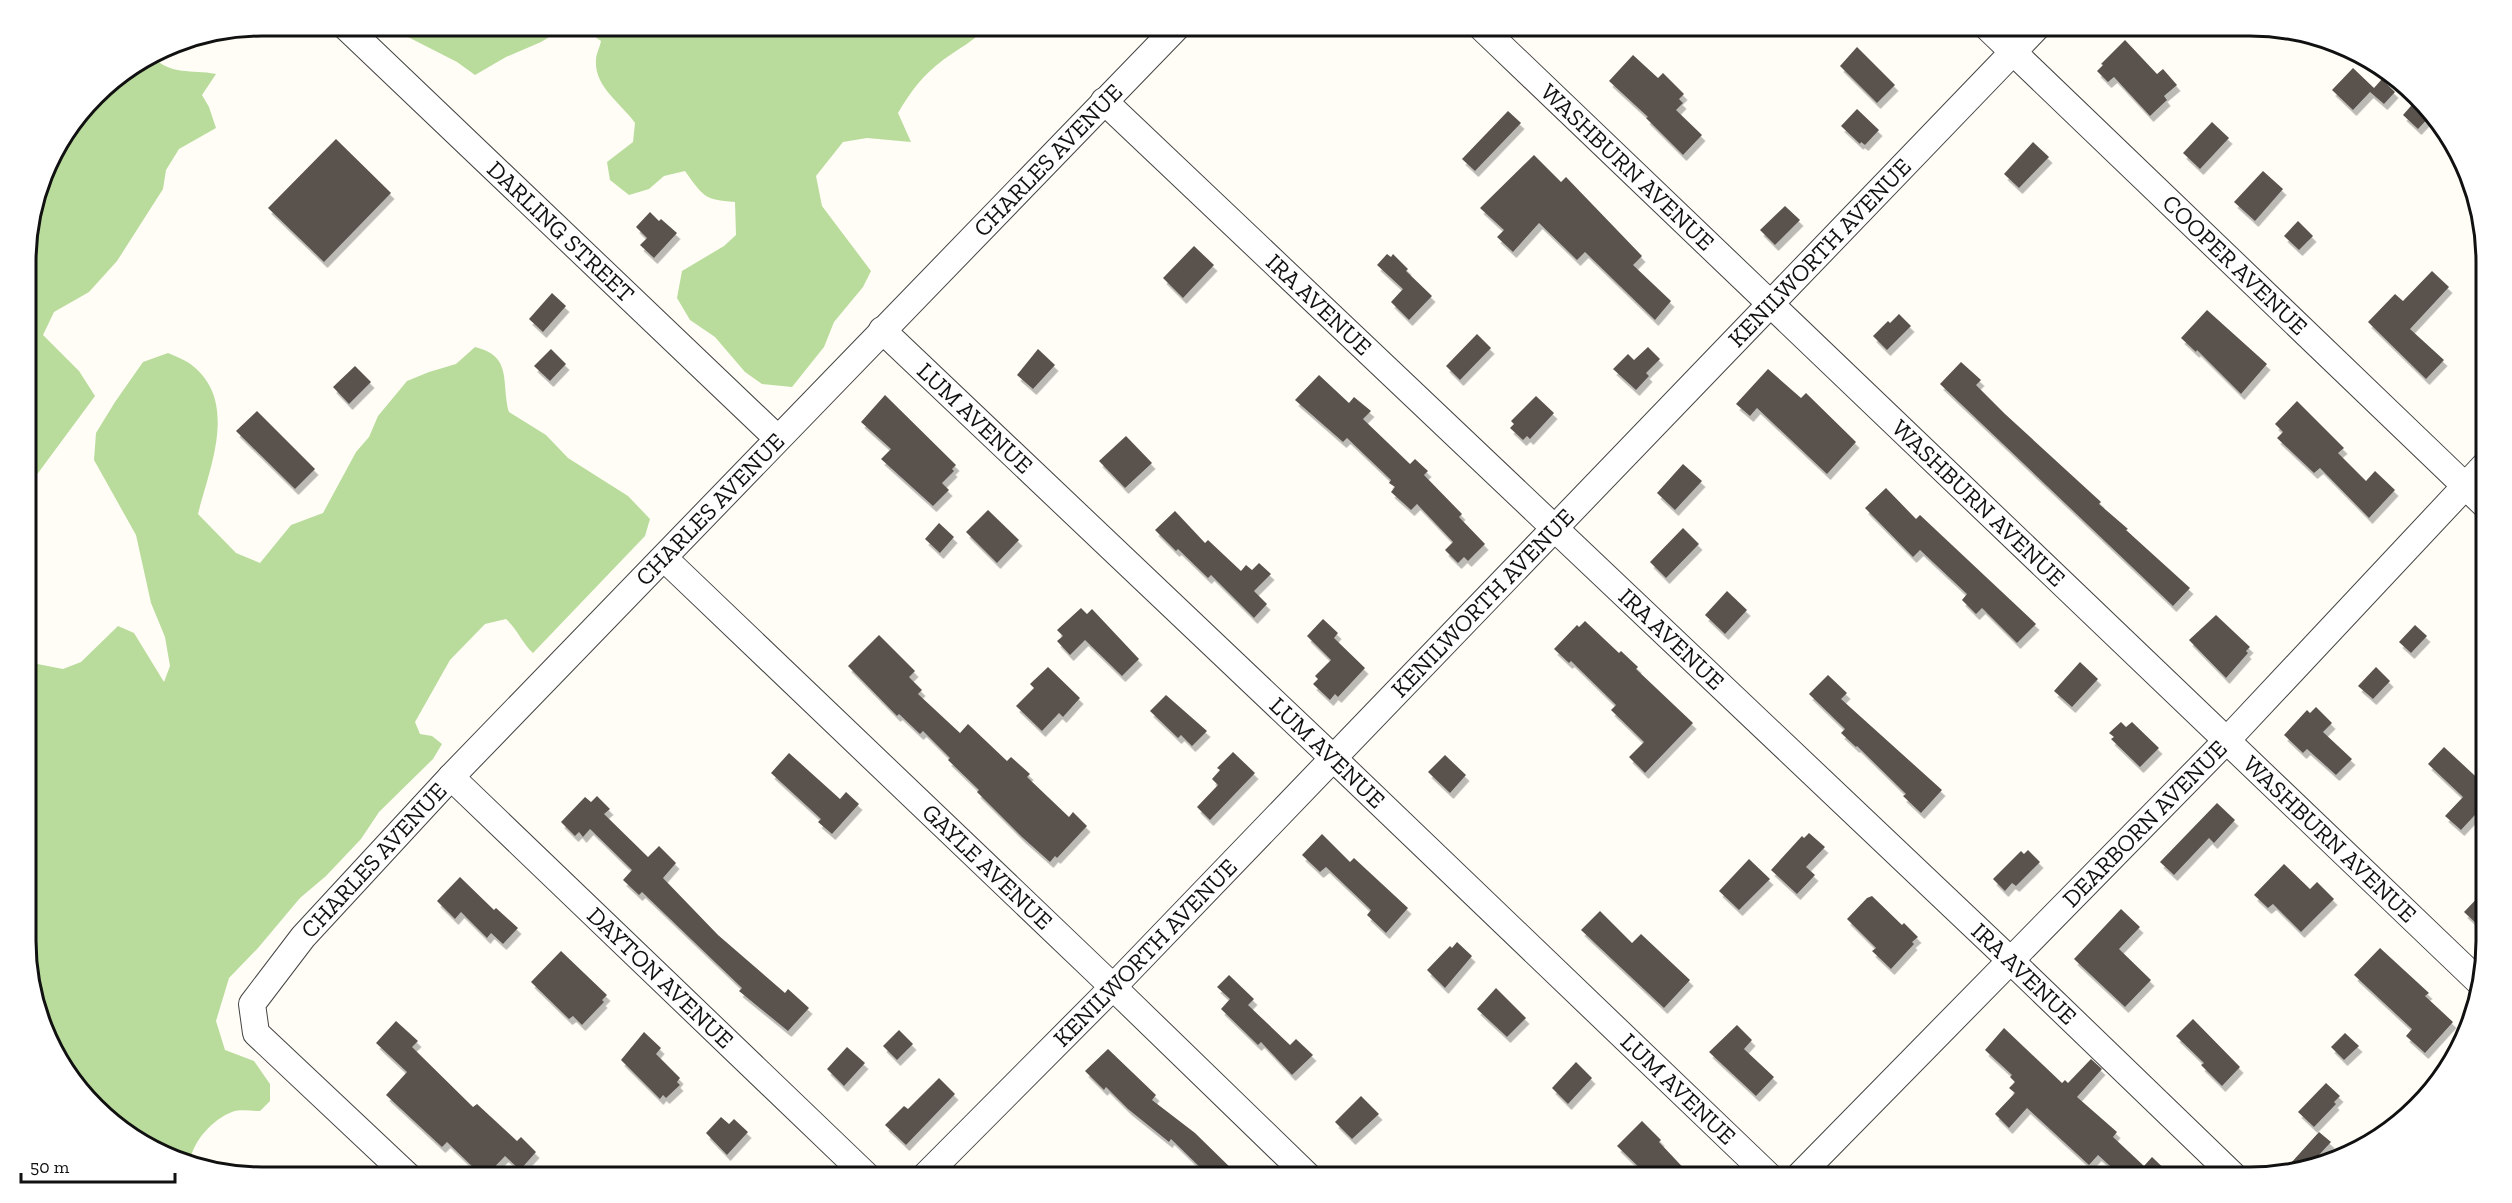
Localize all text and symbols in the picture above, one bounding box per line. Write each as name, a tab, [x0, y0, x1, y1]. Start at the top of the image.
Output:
street label: CHARLES AVENUE	[967, 77, 1128, 242]
street label: WASHBURN AVENUE	[1535, 77, 1721, 256]
street label: KENILWORTH AVENUE	[1722, 152, 1917, 353]
street label: DARLING STREET	[481, 154, 641, 308]
street label: COOPER AVENUE	[2157, 188, 2314, 341]
street label: IRA AVENUE	[1260, 247, 1378, 361]
street label: LUM AVENUE	[911, 356, 1039, 479]
street label: WASHBURN AVENUE	[1886, 413, 2072, 592]
street label: CHARLES AVENUE	[629, 427, 790, 591]
street label: KENILWORTH AVENUE	[1385, 502, 1580, 703]
street label: IRA AVENUE	[1613, 582, 1731, 696]
street label: LUM AVENUE	[1264, 691, 1391, 814]
street label: DEARBORN AVENUE	[2056, 734, 2233, 913]
street label: WASHBURN AVENUE	[2237, 749, 2423, 928]
street label: CHARLES AVENUE	[294, 776, 453, 944]
street label: GAYLE AVENUE	[916, 797, 1059, 935]
street label: KENILWORTH AVENUE	[1047, 852, 1243, 1053]
street label: DAYTON AVENUE	[581, 901, 740, 1054]
street label: IRA AVENUE	[1966, 916, 2083, 1030]
street label: LUM AVENUE	[1615, 1027, 1742, 1150]
scale bar	[21, 1146, 176, 1184]
text: 50 m	[30, 1156, 70, 1178]

